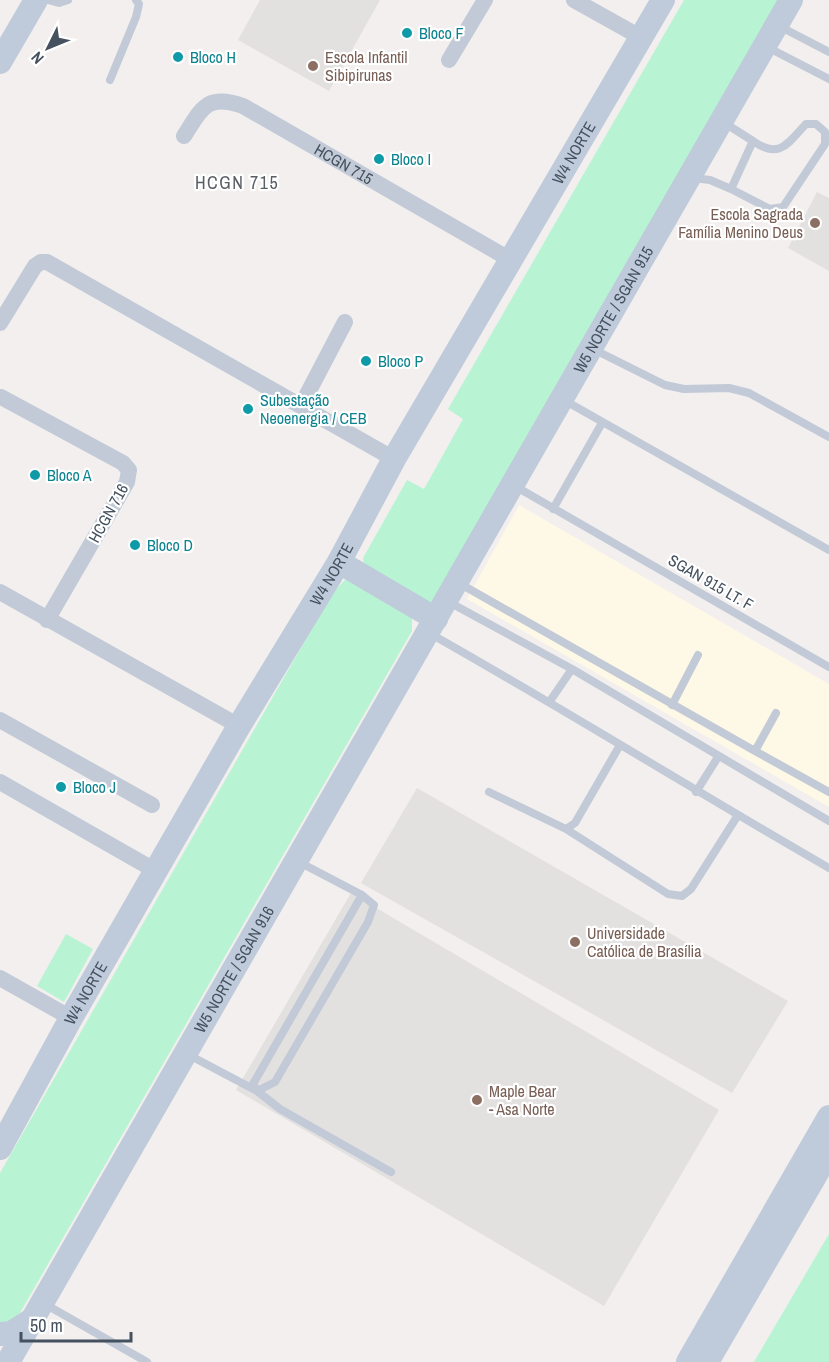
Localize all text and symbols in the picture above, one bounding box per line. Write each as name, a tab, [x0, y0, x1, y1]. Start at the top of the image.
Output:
north arrow	[18, 18, 78, 78]
place label: Bloco F	[419, 22, 463, 44]
marker: Bloco F	[400, 26, 414, 40]
place label: Bloco H	[190, 46, 236, 68]
place label: Escola Infantil Sibipirunas	[325, 46, 408, 86]
text: N	[26, 47, 48, 69]
marker: Bloco H	[171, 50, 185, 64]
marker: Escola Infantil Sibipirunas	[306, 59, 320, 73]
street label: W4 NORTE	[547, 117, 601, 188]
street label: HCGN 715	[310, 138, 377, 189]
place label: Bloco I	[391, 148, 431, 170]
marker: Bloco I	[372, 152, 386, 166]
district label: HCGN 715	[195, 170, 279, 195]
place label: Escola Sagrada Família Menino Deus	[678, 203, 804, 243]
marker: Escola Sagrada Família Menino Deus	[808, 216, 822, 230]
street label: W5 NORTE / SGAN 915	[568, 242, 658, 377]
place label: Bloco P	[378, 350, 423, 372]
marker: Bloco P	[359, 354, 373, 368]
place label: Subestação Neoenergia / CEB	[260, 389, 367, 429]
marker: Subestação Neoenergia / CEB	[241, 402, 255, 416]
place label: Bloco A	[47, 464, 92, 486]
marker: Bloco A	[28, 468, 42, 482]
street label: HCGN 716	[83, 480, 133, 546]
place label: Bloco D	[147, 534, 193, 556]
marker: Bloco D	[128, 538, 142, 552]
street label: W4 NORTE	[304, 539, 358, 609]
street label: SGAN 915 LT. F	[665, 549, 757, 615]
place label: Bloco J	[73, 776, 116, 798]
marker: Bloco J	[54, 780, 68, 794]
street label: W5 NORTE / SGAN 916	[189, 902, 279, 1037]
place label: Universidade Católica de Brasília	[587, 922, 702, 962]
marker: Universidade Católica de Brasília	[568, 935, 582, 949]
street label: W4 NORTE	[59, 958, 112, 1028]
place label: Maple Bear - Asa Norte	[489, 1080, 557, 1120]
marker: Maple Bear - Asa Norte	[470, 1093, 484, 1107]
scale bar	[21, 1305, 130, 1343]
text: 50 m	[30, 1313, 63, 1338]

